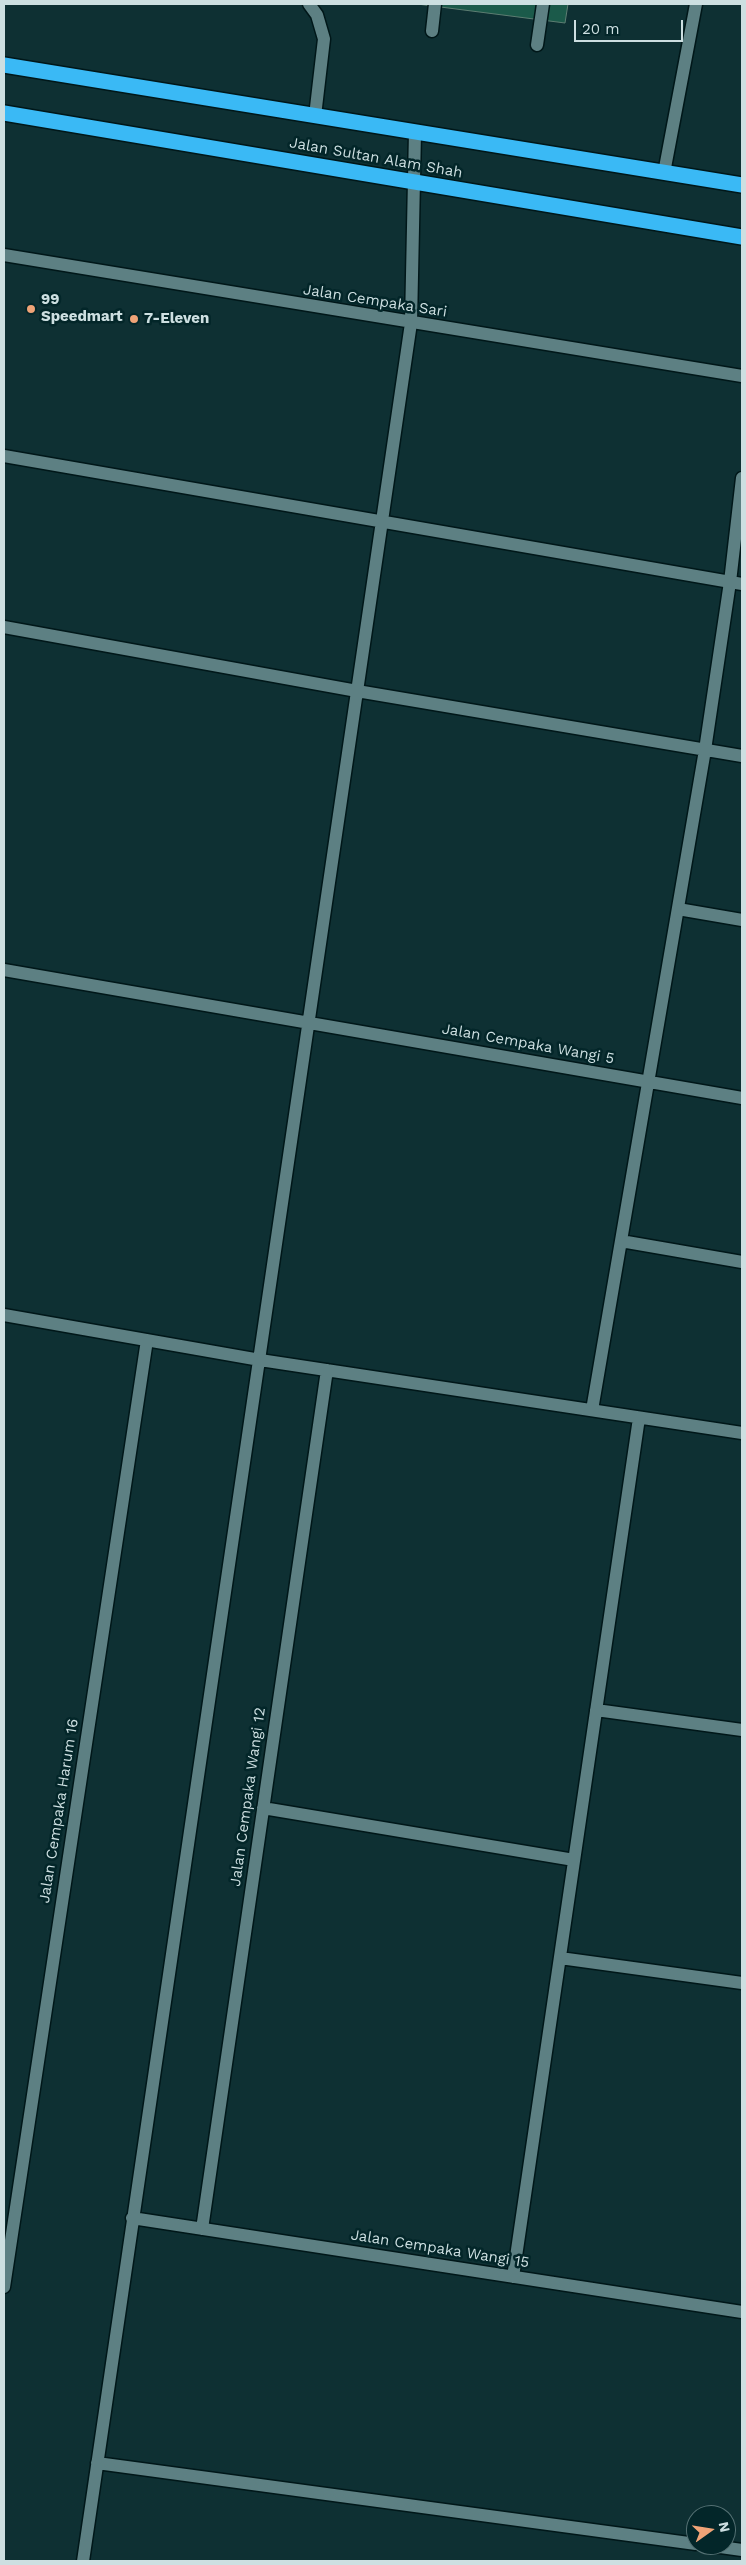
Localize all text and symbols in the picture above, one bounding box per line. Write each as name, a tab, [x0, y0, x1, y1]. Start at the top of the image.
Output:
scale bar	[576, 10, 685, 42]
text: 20 m	[582, 20, 620, 38]
street label: Jalan Sultan Alam Shah	[288, 134, 464, 182]
street label: Jalan Cempaka Sari	[302, 281, 448, 321]
place label: 99 Speedmart	[41, 291, 122, 326]
marker: 99 Speedmart	[25, 303, 37, 315]
place label: 7-Eleven	[144, 310, 209, 328]
marker: 7-Eleven	[128, 313, 140, 325]
street label: Jalan Cempaka Wangi 5	[440, 1020, 616, 1068]
street label: Jalan Cempaka Wangi 12	[227, 1706, 269, 1888]
street label: Jalan Cempaka Harum 16	[36, 1718, 82, 1904]
street label: Jalan Cempaka Wangi 15	[349, 2226, 531, 2272]
north arrow	[686, 2505, 736, 2555]
text: N	[716, 2520, 734, 2534]

